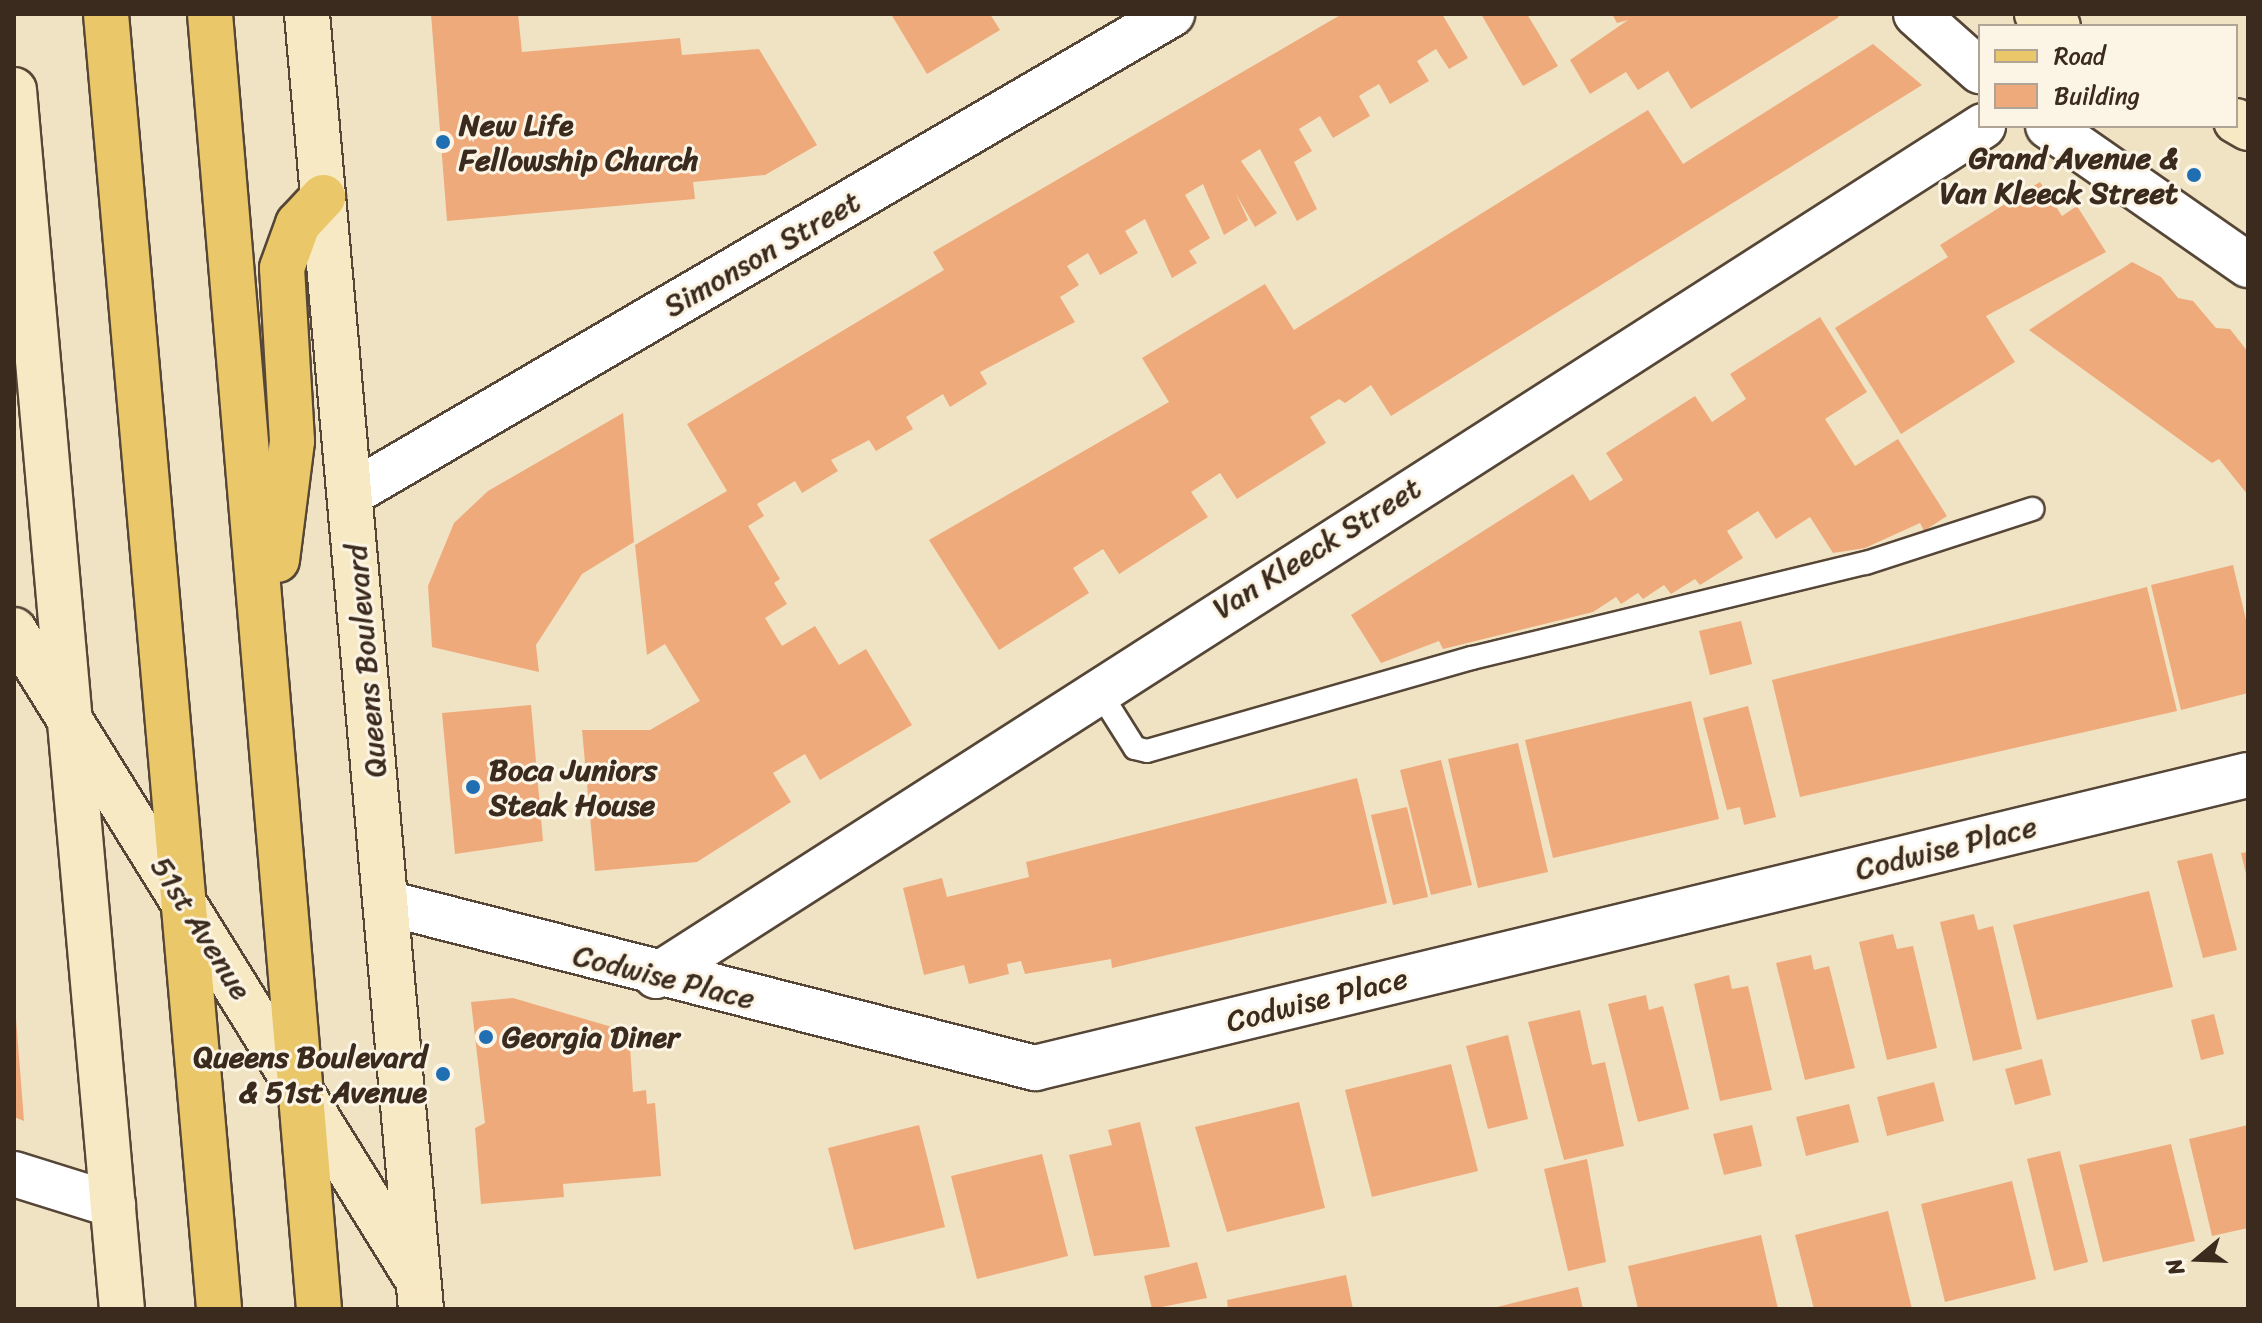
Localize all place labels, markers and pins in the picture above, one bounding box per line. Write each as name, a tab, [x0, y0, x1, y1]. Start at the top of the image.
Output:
place label: New Life Fellowship Church	[459, 107, 699, 178]
marker: New Life Fellowship Church	[434, 133, 452, 151]
place label: Grand Avenue & Van Kleeck Street	[1940, 140, 2178, 210]
marker: Grand Avenue & Van Kleeck Street	[2185, 166, 2203, 184]
place label: Boca Juniors Steak House	[489, 752, 656, 822]
marker: Boca Juniors Steak House	[464, 778, 482, 796]
place label: Georgia Diner	[502, 1019, 680, 1055]
marker: Georgia Diner	[477, 1028, 495, 1046]
place label: Queens Boulevard & 51st Avenue	[193, 1039, 427, 1110]
marker: Queens Boulevard & 51st Avenue	[434, 1065, 452, 1083]

